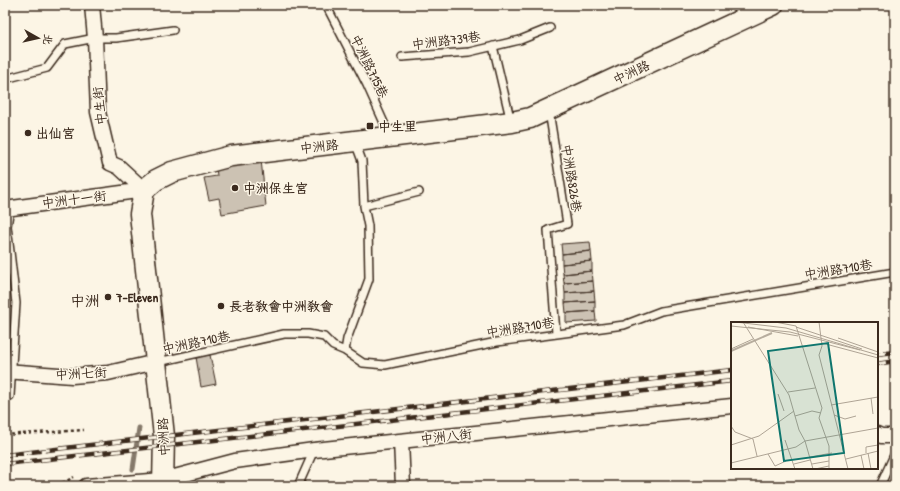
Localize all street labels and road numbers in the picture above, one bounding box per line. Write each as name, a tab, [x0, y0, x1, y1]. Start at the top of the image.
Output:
street label: 中洲路739巷	[411, 27, 481, 53]
street label: 中洲路715巷	[347, 31, 393, 101]
street label: 中洲路	[610, 56, 652, 88]
street label: 中生街	[88, 86, 110, 126]
street label: 中洲路	[299, 135, 339, 157]
street label: 中洲路826巷	[558, 143, 586, 213]
street label: 中洲十一街	[41, 186, 107, 212]
street label: 中洲路710巷	[803, 255, 873, 283]
street label: 中洲路710巷	[485, 313, 555, 341]
street label: 中洲路710巷	[160, 326, 232, 358]
street label: 中洲七街	[55, 363, 107, 383]
street label: 中洲路	[153, 417, 173, 457]
street label: 中洲八街	[419, 424, 473, 448]

